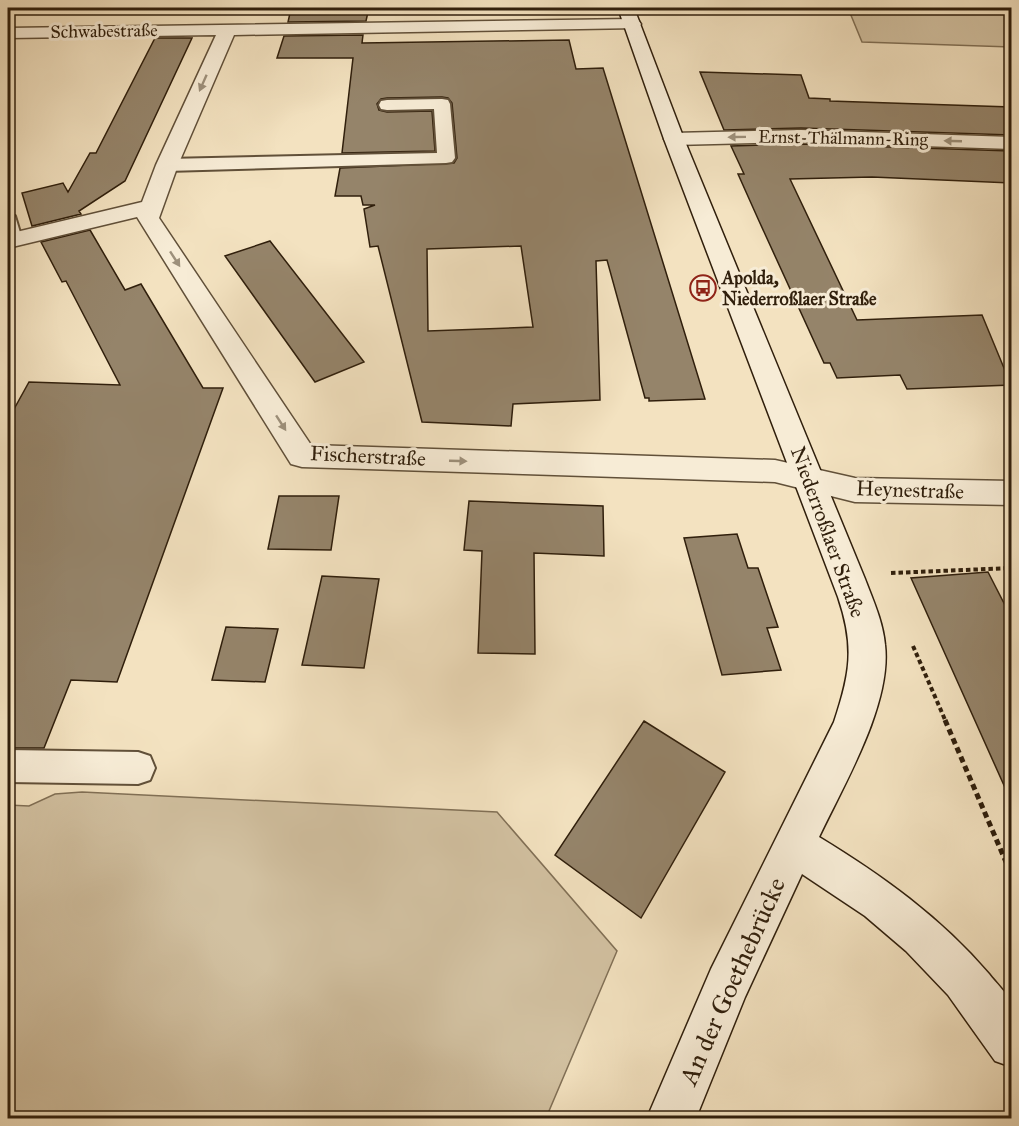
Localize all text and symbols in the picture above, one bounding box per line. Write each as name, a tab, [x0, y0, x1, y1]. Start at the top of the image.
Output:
street label: Schwabestraße	[50, 19, 158, 43]
one-way arrow	[199, 75, 208, 92]
street label: Ernst-Thälmann-Ring	[758, 126, 929, 151]
one-way arrow	[728, 132, 747, 142]
one-way arrow	[944, 136, 963, 145]
one-way arrow	[169, 251, 180, 268]
place label: Apolda, Niederroßlaer Straße	[721, 267, 877, 310]
bus stop icon: Apolda, Niederroßlaer Straße	[688, 273, 718, 303]
one-way arrow	[275, 414, 287, 430]
street label: Fischerstraße	[310, 440, 427, 472]
street label: Niederroßlaer Straße	[785, 443, 871, 621]
one-way arrow	[449, 456, 468, 465]
street label: Heynestraße	[856, 475, 965, 505]
street label: An der Goethebrücke	[671, 872, 792, 1091]

